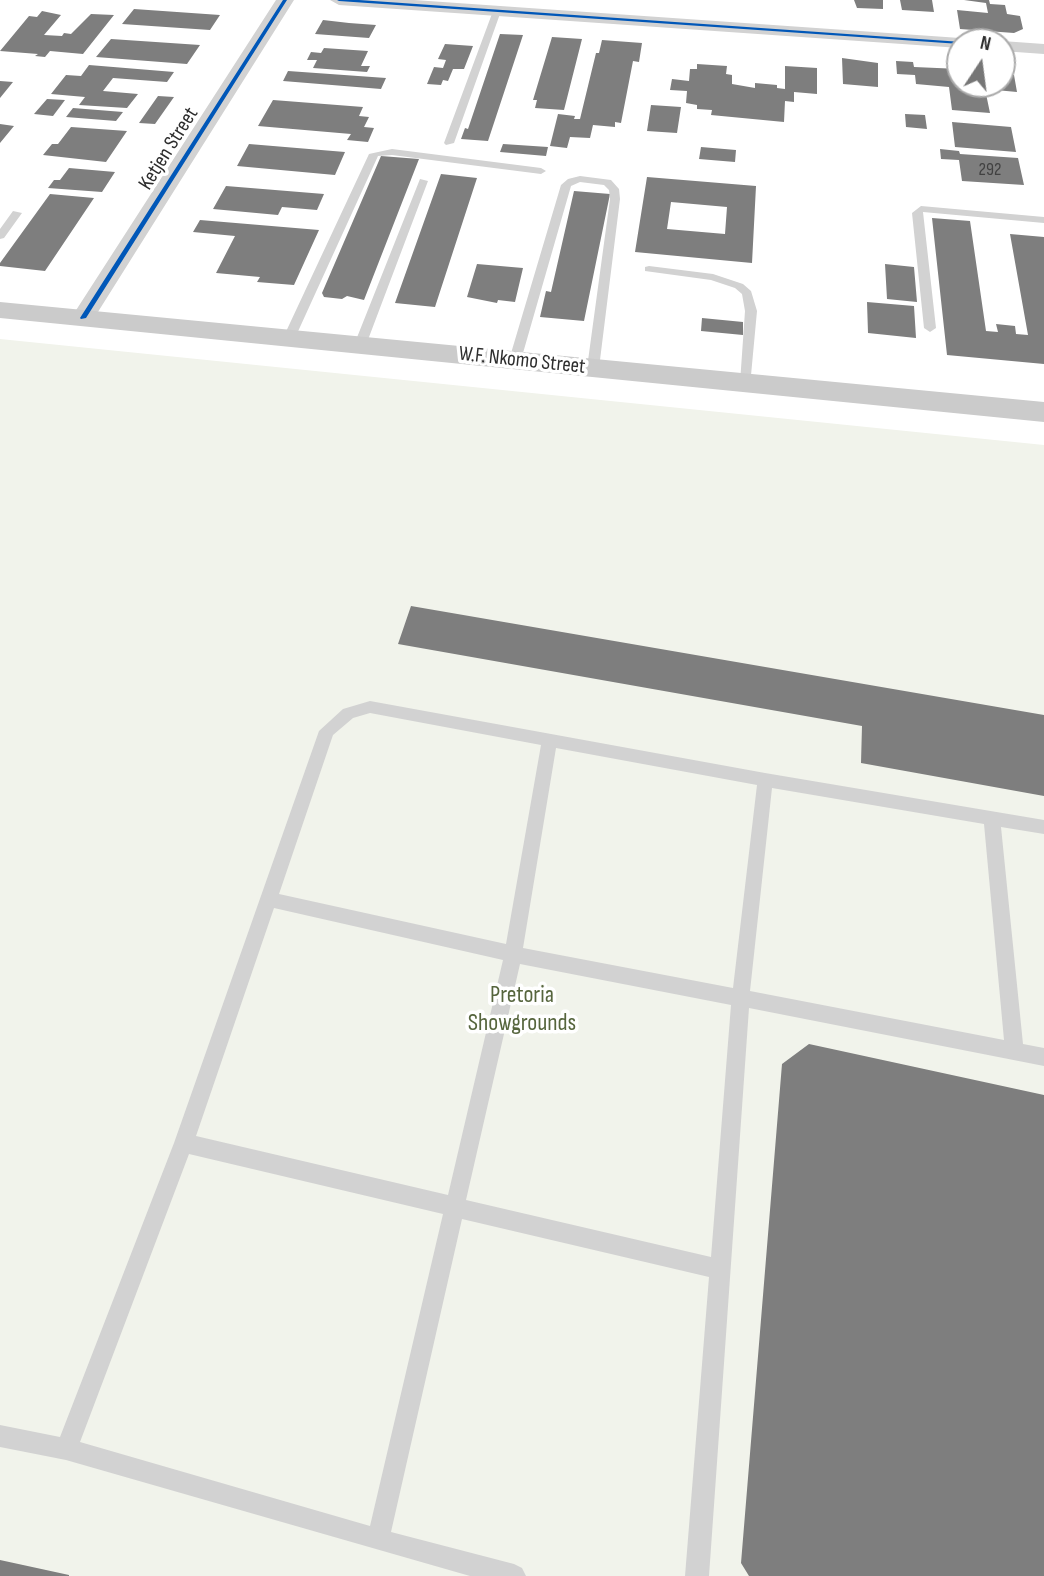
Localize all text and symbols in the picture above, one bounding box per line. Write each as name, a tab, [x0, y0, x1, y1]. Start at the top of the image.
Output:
north arrow	[946, 28, 1016, 98]
text: N	[978, 32, 993, 56]
street label: Ketjen Street	[134, 103, 204, 195]
house number: 292	[979, 159, 1001, 181]
street label: W.F. Nkomo Street	[457, 342, 587, 380]
park label: Pretoria Showgrounds	[468, 982, 576, 1038]

